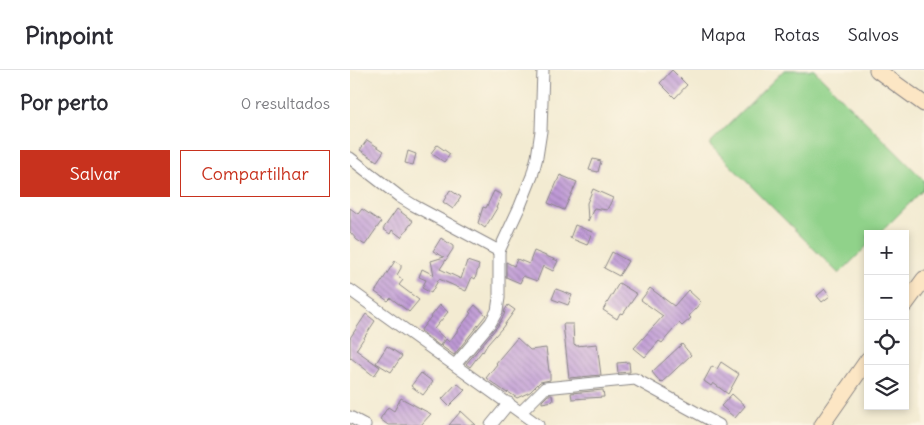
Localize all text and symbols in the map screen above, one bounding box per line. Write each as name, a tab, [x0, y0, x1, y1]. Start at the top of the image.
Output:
text: Pinpoint	[25, 20, 113, 50]
text: Mapa	[701, 23, 746, 46]
text: Rotas	[774, 23, 820, 46]
text: Salvos	[848, 23, 899, 46]
text: Por perto	[20, 89, 108, 116]
text: 0 resultados	[241, 93, 330, 113]
button: Salvar	[20, 150, 170, 197]
button: Compartilhar	[180, 150, 330, 197]
map controls	[864, 230, 909, 410]
button: +	[864, 230, 909, 275]
button: −	[864, 275, 909, 320]
button: locate	[864, 320, 909, 365]
button: layers	[864, 365, 909, 410]

